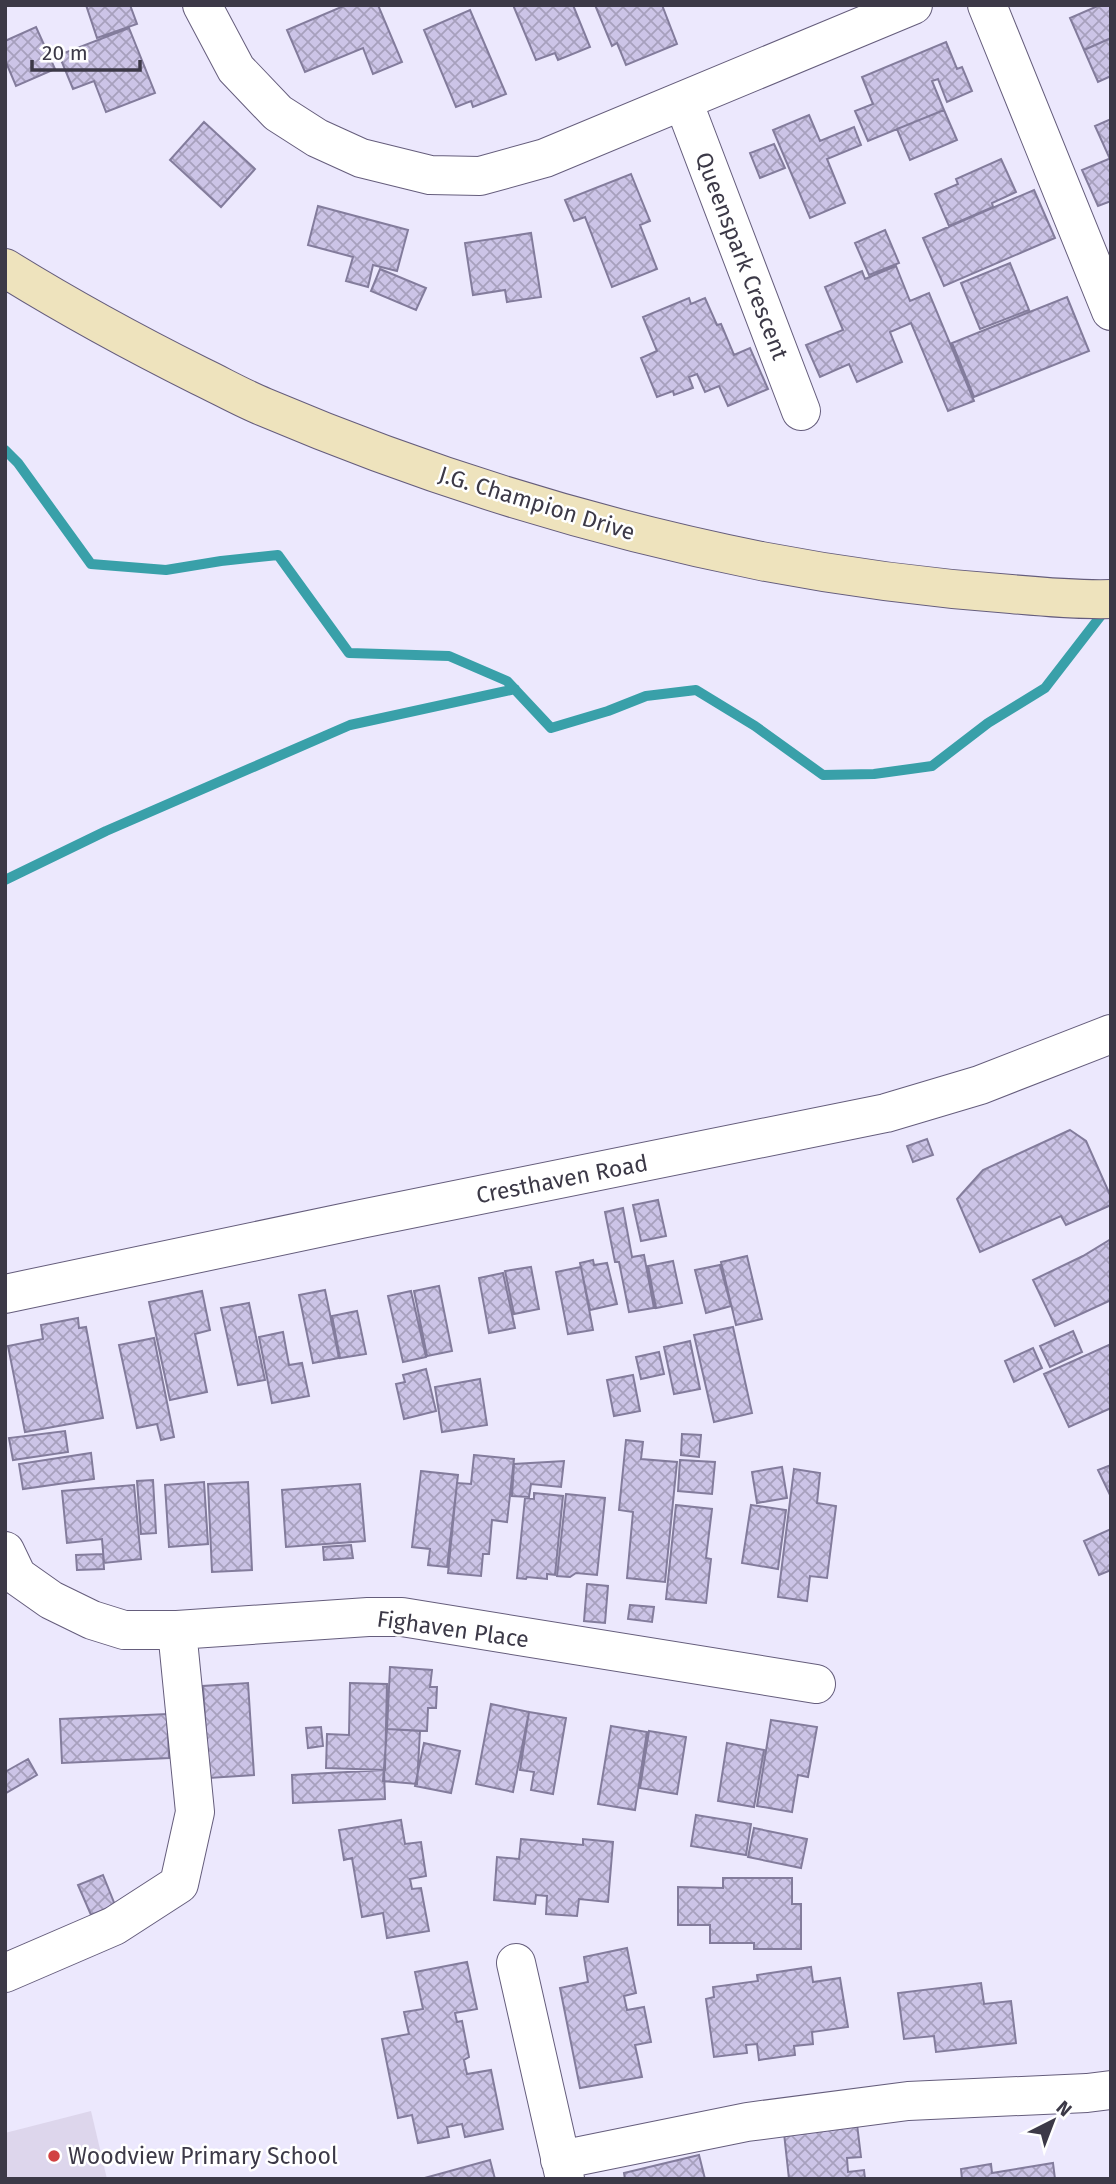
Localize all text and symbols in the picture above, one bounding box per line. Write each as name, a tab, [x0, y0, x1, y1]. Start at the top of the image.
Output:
scale bar	[32, 28, 140, 72]
text: 20 m	[42, 40, 88, 66]
street label: Queenspark Crescent	[689, 148, 795, 364]
street label: J.G. Champion Drive	[436, 460, 638, 546]
street label: Cresthaven Road	[474, 1149, 650, 1209]
street label: Fighaven Place	[375, 1604, 531, 1654]
north arrow	[1018, 2086, 1088, 2156]
text: N	[1052, 2096, 1076, 2122]
place label: Woodview Primary School	[68, 2142, 338, 2170]
marker: Woodview Primary School	[46, 2148, 62, 2164]

